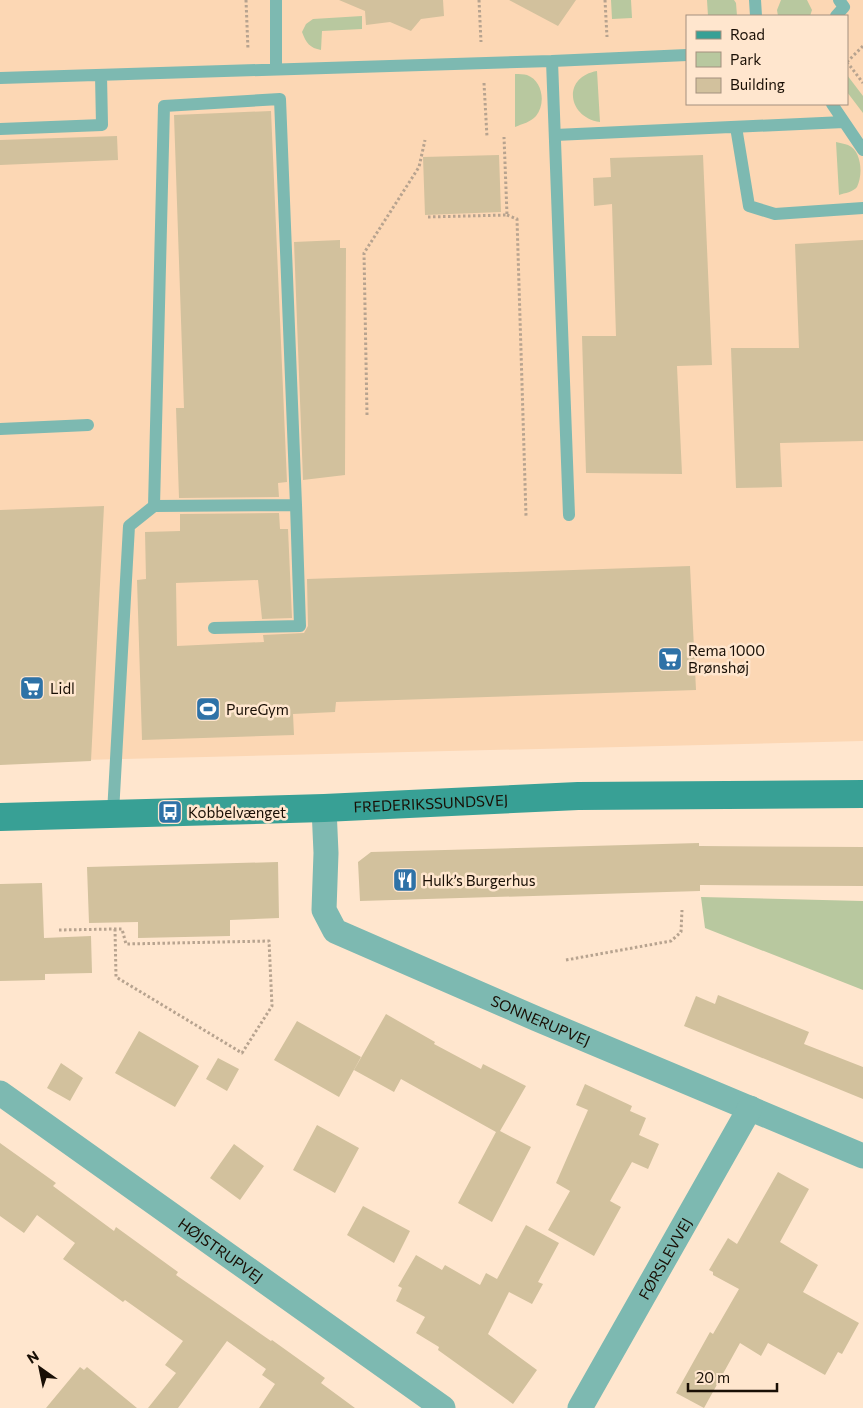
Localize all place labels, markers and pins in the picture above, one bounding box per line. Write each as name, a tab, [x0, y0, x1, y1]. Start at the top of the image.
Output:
place label: Rema 1000 Brønshøj	[688, 641, 765, 676]
supermarket icon: Rema 1000 Brønshøj	[657, 646, 683, 672]
supermarket icon: Lidl	[19, 675, 45, 701]
place label: Lidl	[50, 679, 75, 697]
sports icon: PureGym	[195, 696, 221, 722]
place label: PureGym	[226, 700, 289, 718]
bus stop icon: Kobbelvænget	[157, 799, 183, 825]
place label: Kobbelvænget	[188, 803, 286, 821]
restaurant icon: Hulk’s Burgerhus	[392, 867, 418, 893]
place label: Hulk’s Burgerhus	[422, 871, 536, 889]

